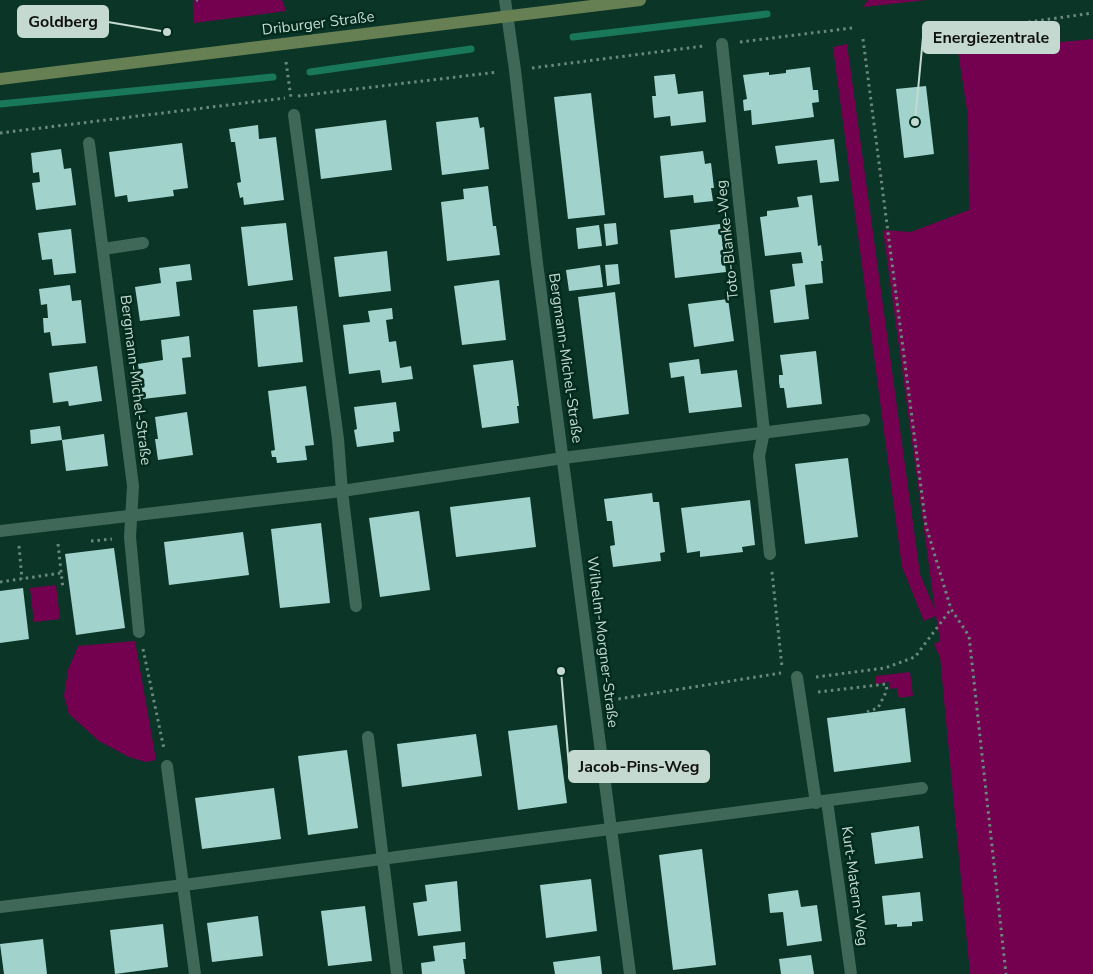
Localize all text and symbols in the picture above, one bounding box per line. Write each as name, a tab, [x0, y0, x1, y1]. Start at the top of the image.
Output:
callout: Goldberg	[18, 6, 108, 37]
street label: Driburger Straße	[261, 6, 375, 40]
text: Goldberg	[28, 11, 98, 33]
callout: Energiezentrale	[923, 22, 1059, 53]
text: Energiezentrale	[933, 27, 1049, 49]
street label: Toto-Blanke-Weg	[711, 179, 743, 301]
street label: Bergmann-Michel-Straße	[544, 272, 588, 444]
street label: Bergmann-Michel-Straße	[116, 294, 156, 466]
street label: Wilhelm-Morgner-Straße	[583, 555, 623, 729]
callout: Jacob-Pins-Weg	[569, 751, 709, 782]
text: Jacob-Pins-Weg	[578, 756, 699, 778]
street label: Kurt-Matern-Weg	[837, 825, 873, 947]

